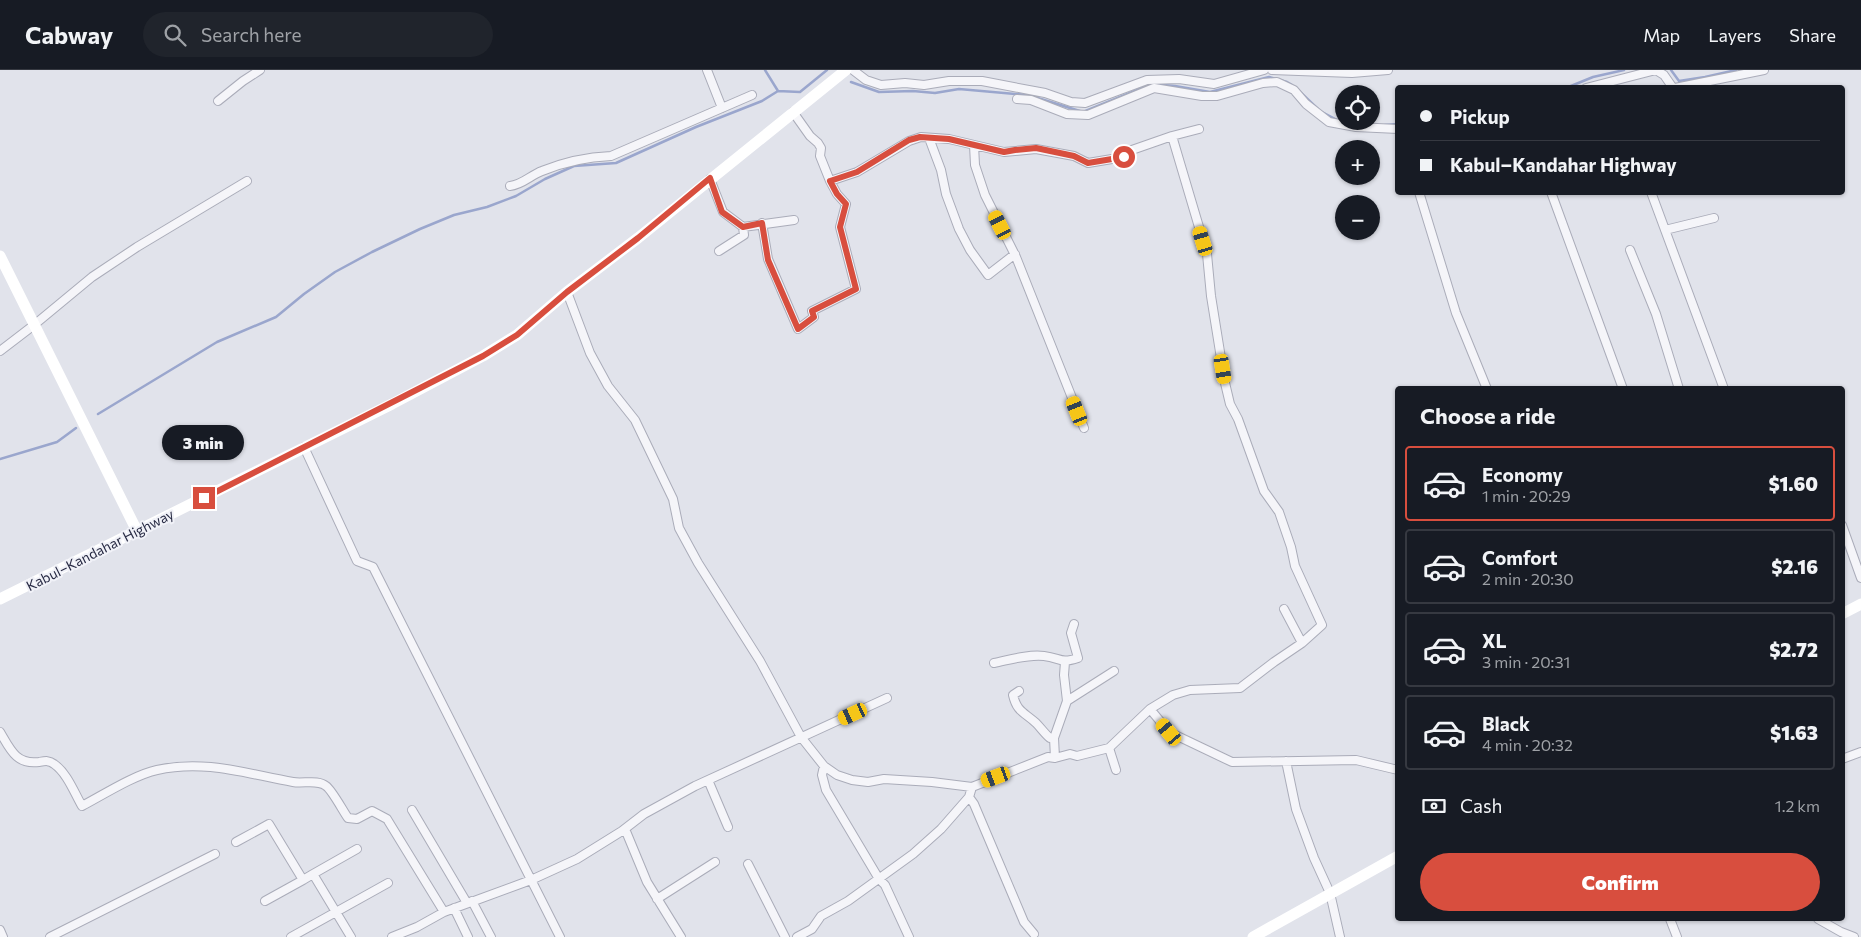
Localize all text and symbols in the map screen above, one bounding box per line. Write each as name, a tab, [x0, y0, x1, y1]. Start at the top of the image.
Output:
search box	[143, 12, 493, 57]
text: Cabway	[25, 20, 113, 49]
icon: search	[161, 21, 189, 49]
text: Search here	[201, 23, 302, 46]
text: Map	[1643, 24, 1680, 46]
text: Layers	[1708, 24, 1761, 46]
text: Share	[1789, 24, 1836, 46]
map controls	[1335, 85, 1380, 240]
button: locate	[1335, 85, 1380, 130]
text: Pickup	[1450, 105, 1510, 128]
button: +	[1335, 140, 1380, 185]
route start	[1113, 146, 1135, 168]
text: Kabul–Kandahar Highway	[1450, 153, 1677, 176]
button: −	[1335, 195, 1380, 240]
car	[986, 208, 1013, 242]
car	[1191, 224, 1214, 258]
car	[1213, 353, 1232, 385]
car	[1064, 394, 1089, 428]
text: Choose a ride	[1420, 402, 1555, 429]
callout: 3 min	[163, 426, 245, 460]
text: 3 min	[183, 433, 223, 452]
icon: car	[1422, 461, 1467, 506]
text: Economy	[1482, 463, 1563, 486]
text: $1.60	[1768, 472, 1818, 495]
text: 1 min · 20:29	[1482, 486, 1571, 505]
route end	[193, 487, 215, 509]
street label: Kabul–Kandahar Highway	[23, 505, 176, 594]
icon: car	[1422, 544, 1467, 589]
text: Comfort	[1482, 546, 1558, 569]
text: $2.16	[1771, 555, 1818, 578]
text: 2 min · 20:30	[1482, 569, 1574, 588]
icon: car	[1422, 627, 1467, 672]
text: XL	[1482, 629, 1507, 652]
text: $2.72	[1769, 638, 1818, 661]
text: 3 min · 20:31	[1482, 652, 1570, 671]
car	[836, 701, 869, 727]
icon: car	[1422, 710, 1467, 755]
text: Black	[1482, 712, 1530, 735]
car	[1153, 716, 1184, 748]
text: $1.63	[1770, 721, 1818, 744]
text: 4 min · 20:32	[1482, 735, 1573, 754]
car	[979, 765, 1012, 789]
icon: cash	[1420, 792, 1448, 820]
text: Cash	[1460, 794, 1502, 817]
text: 1.2 km	[1775, 796, 1820, 815]
button: Confirm	[1420, 853, 1820, 911]

